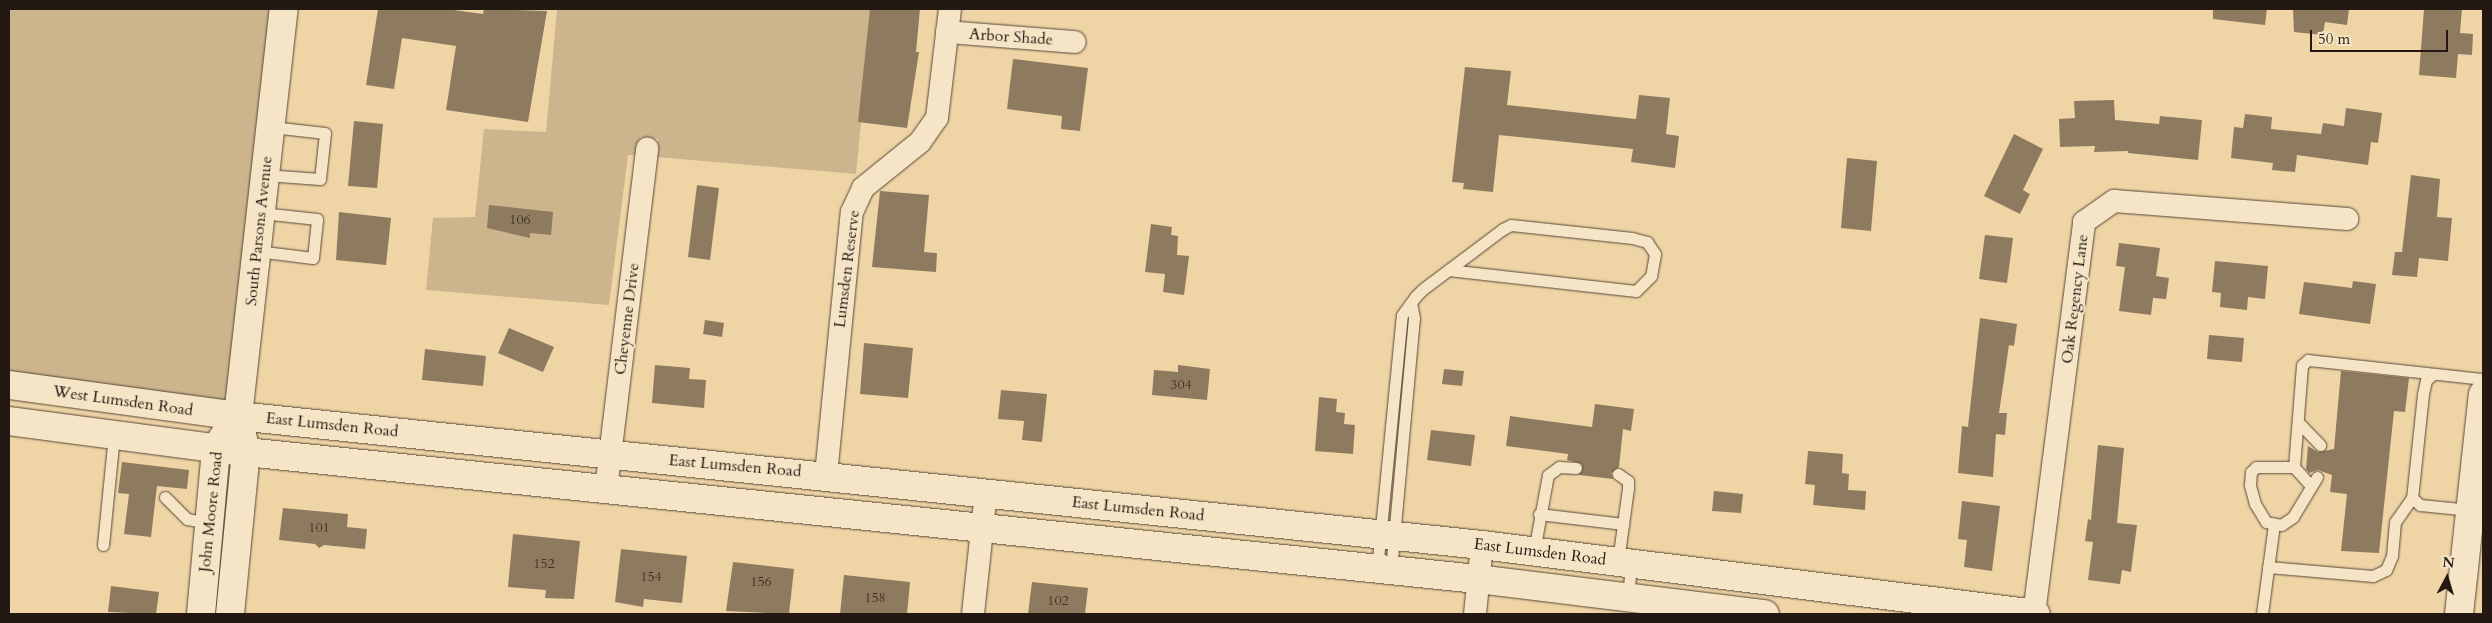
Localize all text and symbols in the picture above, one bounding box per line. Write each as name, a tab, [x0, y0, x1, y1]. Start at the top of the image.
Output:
scale bar	[2312, 20, 2450, 52]
street label: Arbor Shade	[968, 24, 1054, 50]
text: 50 m	[2318, 29, 2350, 49]
street label: South Parsons Avenue	[242, 155, 276, 307]
street label: Lumsden Reserve	[830, 209, 864, 329]
house number: 106	[509, 212, 531, 228]
street label: Oak Regency Lane	[2058, 233, 2092, 365]
street label: Cheyenne Drive	[611, 262, 643, 376]
house number: 304	[1170, 377, 1192, 393]
street label: West Lumsden Road	[52, 382, 194, 420]
street label: East Lumsden Road	[265, 408, 399, 442]
street label: John Moore Road	[195, 451, 227, 573]
street label: East Lumsden Road	[668, 451, 802, 481]
street label: East Lumsden Road	[1071, 492, 1205, 526]
house number: 101	[308, 520, 330, 536]
street label: East Lumsden Road	[1473, 534, 1607, 570]
north arrow	[2422, 553, 2472, 603]
text: N	[2442, 553, 2456, 573]
house number: 152	[533, 556, 555, 572]
house number: 154	[640, 569, 662, 585]
house number: 156	[750, 574, 772, 590]
house number: 158	[864, 590, 886, 606]
house number: 102	[1047, 593, 1069, 609]

